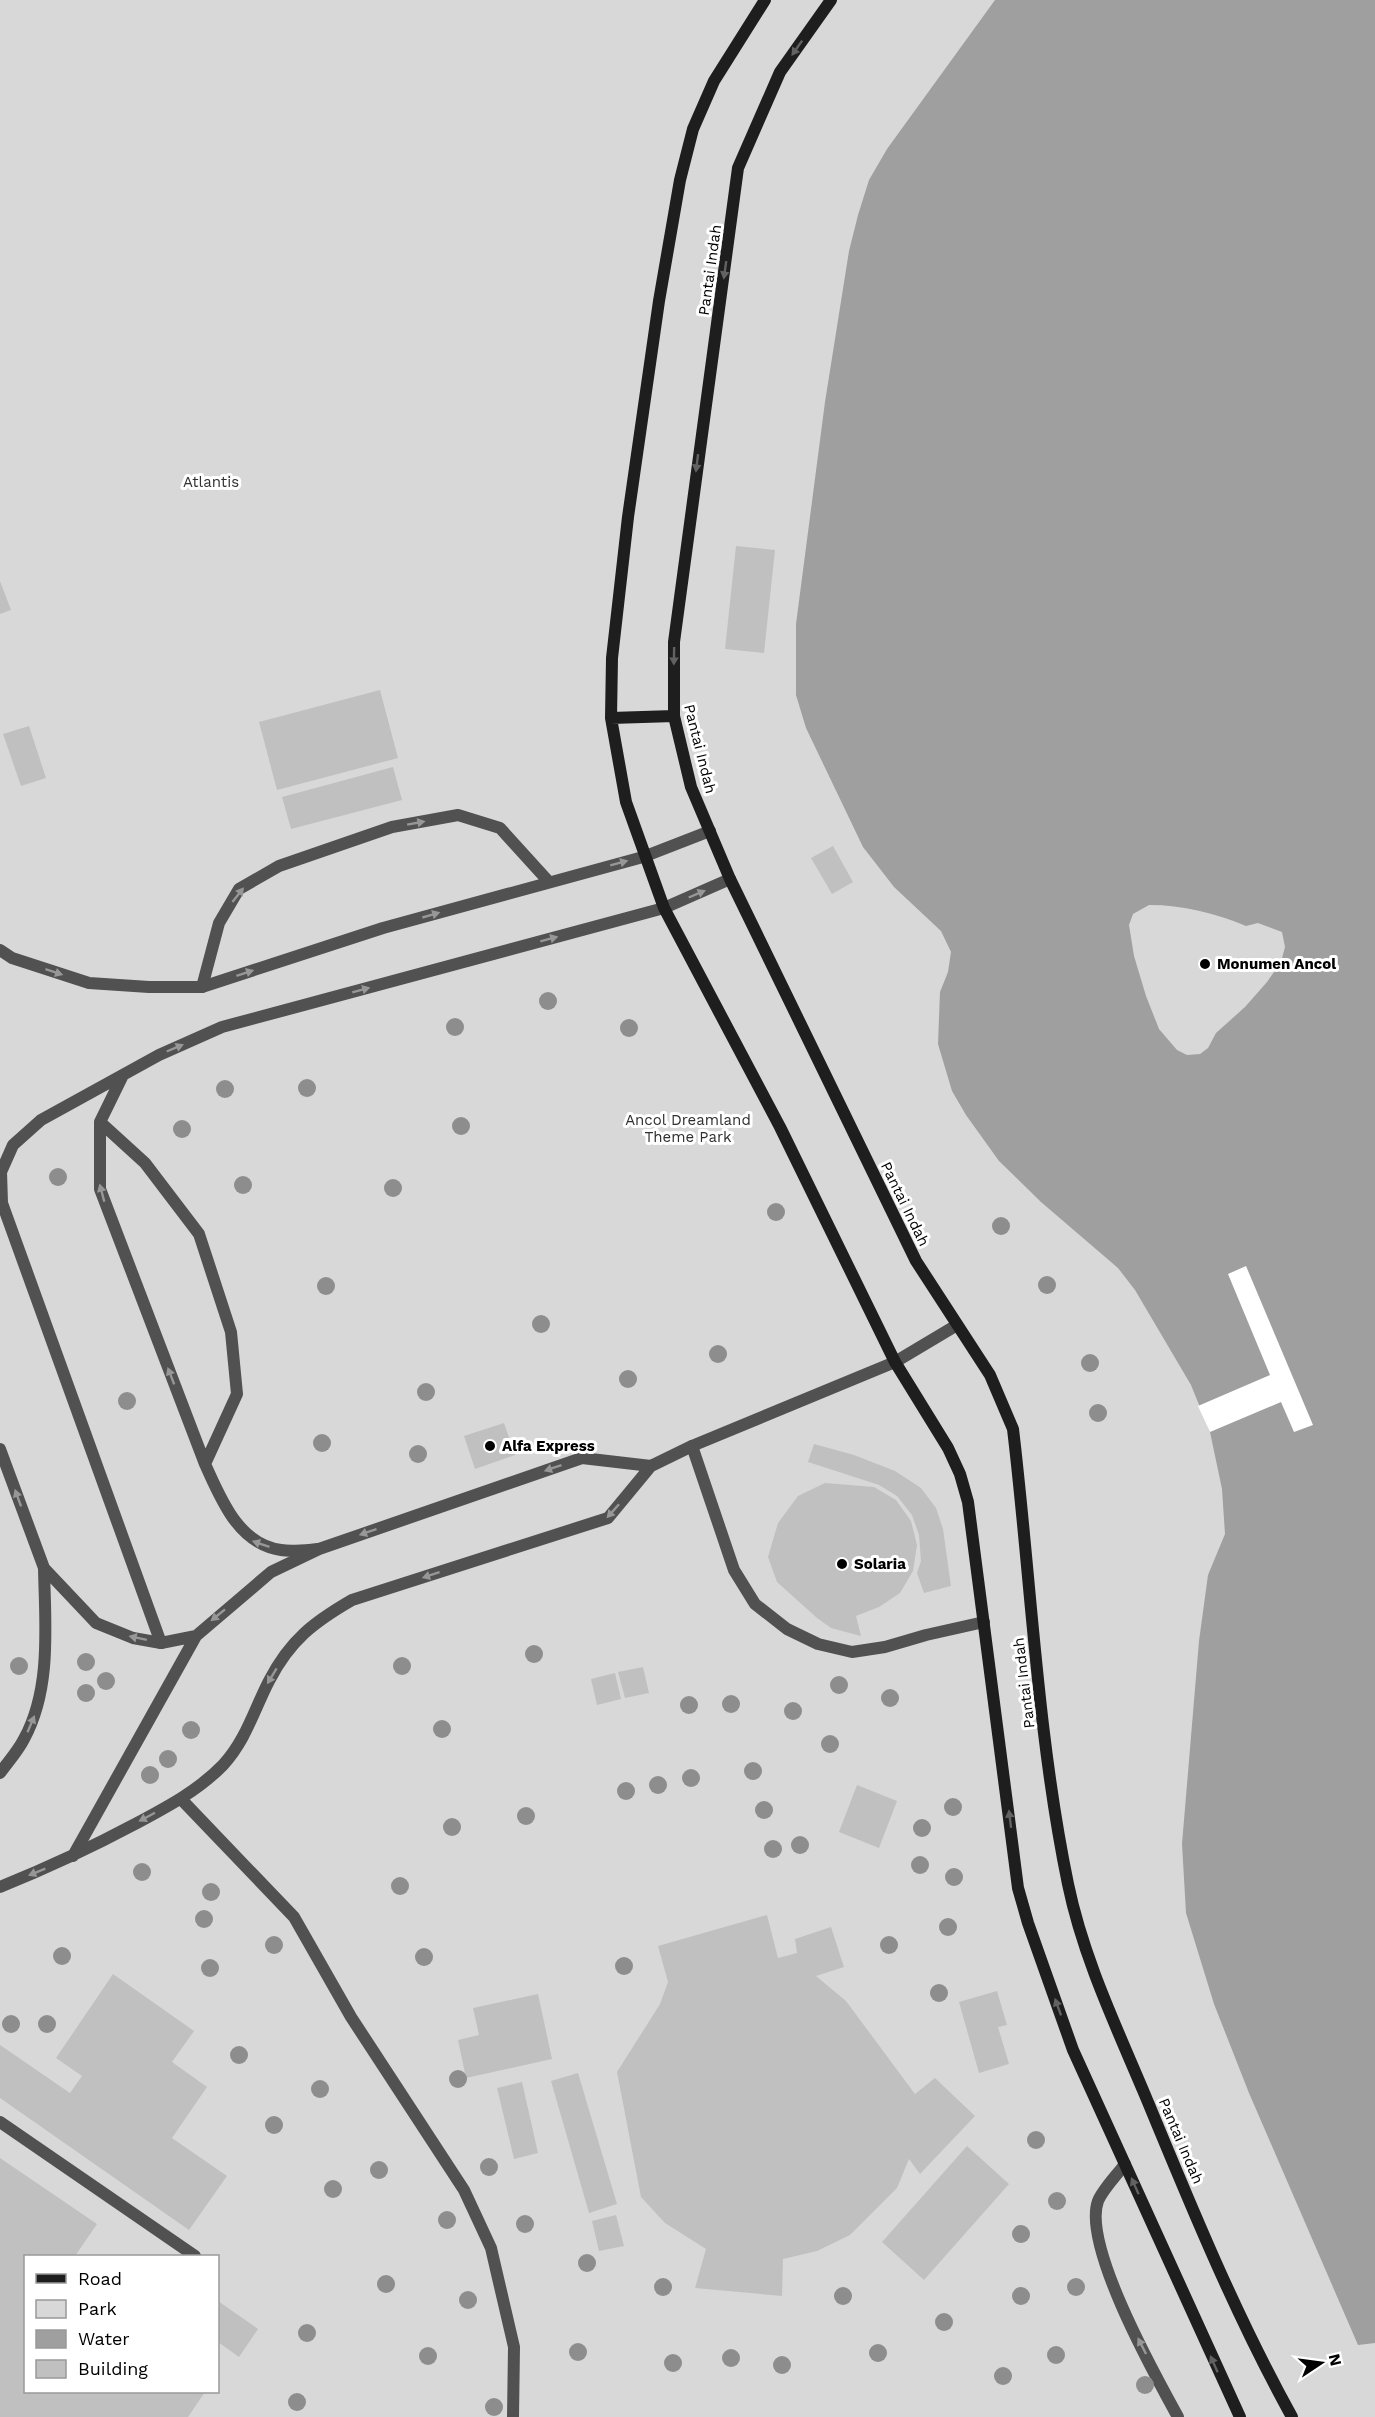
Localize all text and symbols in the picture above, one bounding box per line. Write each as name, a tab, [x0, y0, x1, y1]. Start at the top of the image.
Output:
one-way arrow	[791, 39, 803, 55]
street label: Pantai Indah	[695, 223, 725, 317]
one-way arrow	[721, 260, 730, 279]
one-way arrow	[692, 453, 702, 472]
park label: Atlantis	[183, 473, 239, 491]
one-way arrow	[669, 647, 678, 666]
street label: Pantai Indah	[680, 702, 720, 796]
one-way arrow	[406, 818, 425, 827]
one-way arrow	[610, 858, 628, 867]
one-way arrow	[231, 887, 244, 903]
one-way arrow	[688, 889, 706, 898]
one-way arrow	[422, 910, 440, 919]
one-way arrow	[540, 934, 558, 943]
place label: Monumen Ancol	[1217, 955, 1336, 973]
marker: Monumen Ancol	[1198, 957, 1212, 971]
one-way arrow	[45, 967, 63, 977]
one-way arrow	[236, 968, 254, 978]
one-way arrow	[352, 985, 370, 994]
one-way arrow	[166, 1043, 184, 1052]
park label: Ancol Dreamland Theme Park	[625, 1111, 751, 1146]
street label: Pantai Indah	[877, 1159, 933, 1249]
one-way arrow	[97, 1184, 107, 1202]
one-way arrow	[166, 1367, 175, 1385]
place label: Alfa Express	[502, 1437, 595, 1455]
marker: Alfa Express	[483, 1439, 497, 1453]
one-way arrow	[544, 1464, 562, 1474]
one-way arrow	[12, 1489, 22, 1507]
one-way arrow	[606, 1503, 620, 1518]
one-way arrow	[359, 1528, 377, 1538]
one-way arrow	[252, 1538, 270, 1548]
place label: Solaria	[854, 1555, 906, 1573]
marker: Solaria	[835, 1557, 849, 1571]
one-way arrow	[422, 1570, 440, 1580]
one-way arrow	[210, 1609, 226, 1622]
one-way arrow	[129, 1633, 147, 1643]
street label: Pantai Indah	[1009, 1636, 1039, 1730]
one-way arrow	[267, 1668, 278, 1684]
one-way arrow	[26, 1714, 36, 1732]
one-way arrow	[1005, 1810, 1015, 1829]
one-way arrow	[139, 1812, 156, 1822]
one-way arrow	[27, 1867, 45, 1877]
one-way arrow	[1052, 1998, 1062, 2016]
street label: Pantai Indah	[1155, 2095, 1207, 2187]
one-way arrow	[1130, 2177, 1140, 2195]
legend	[24, 2255, 219, 2393]
text: Road	[78, 2268, 122, 2289]
text: Park	[78, 2298, 117, 2319]
text: Water	[78, 2328, 130, 2349]
north arrow	[1291, 2333, 1351, 2393]
one-way arrow	[1138, 2337, 1148, 2355]
text: N	[1325, 2352, 1346, 2368]
one-way arrow	[1210, 2356, 1219, 2373]
text: Building	[78, 2358, 148, 2379]

